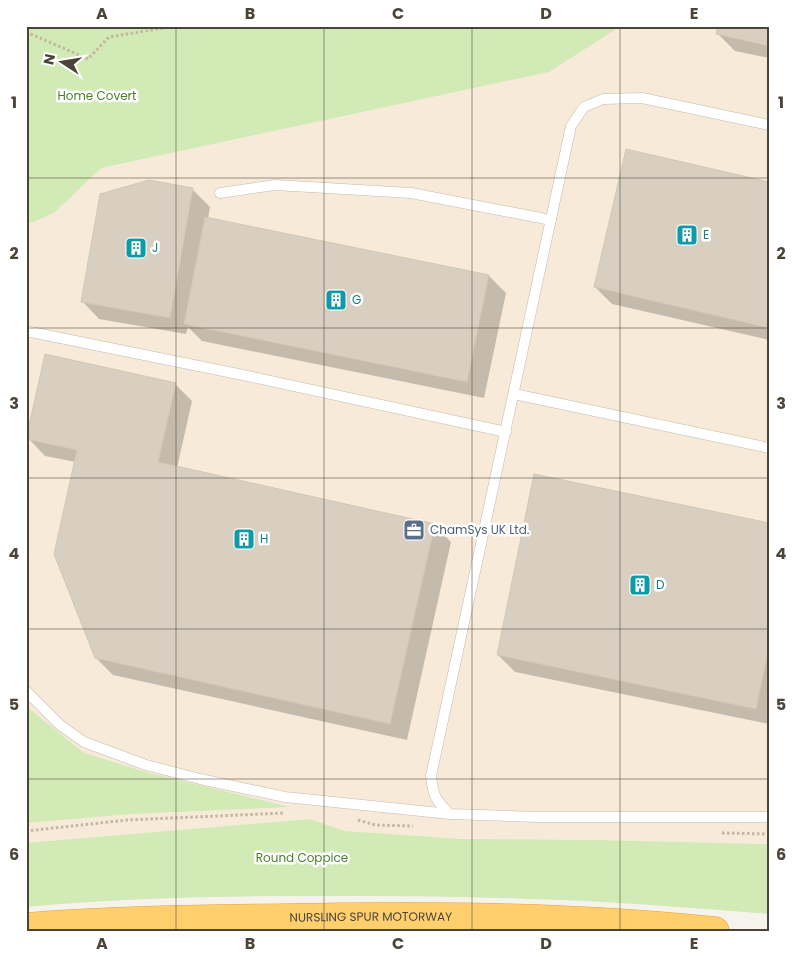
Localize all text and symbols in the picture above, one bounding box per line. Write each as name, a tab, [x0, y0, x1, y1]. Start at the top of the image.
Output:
text: A	[96, 2, 108, 25]
text: B	[245, 2, 255, 25]
text: C	[392, 2, 404, 25]
text: D	[540, 2, 552, 25]
text: E	[690, 2, 698, 25]
north arrow	[38, 38, 88, 88]
text: N	[38, 52, 60, 67]
park label: Home Covert	[58, 87, 136, 104]
text: 1	[11, 91, 17, 114]
text: 1	[778, 91, 784, 114]
building icon: E	[675, 223, 699, 247]
place label: E	[703, 226, 709, 243]
building icon: J	[124, 236, 148, 260]
place label: J	[152, 239, 158, 256]
text: 2	[9, 242, 19, 265]
text: 2	[776, 242, 786, 265]
building icon: G	[324, 288, 348, 312]
place label: G	[352, 291, 361, 308]
text: 3	[9, 392, 19, 415]
text: 3	[776, 392, 786, 415]
office icon: ChamSys UK Ltd.	[402, 518, 426, 542]
place label: ChamSys UK Ltd.	[430, 521, 529, 538]
building icon: H	[232, 527, 256, 551]
place label: H	[260, 530, 268, 547]
text: 4	[9, 542, 20, 565]
text: 4	[776, 542, 787, 565]
building icon: D	[628, 573, 652, 597]
place label: D	[656, 576, 664, 593]
text: 5	[9, 693, 19, 716]
text: 5	[776, 693, 786, 716]
text: 6	[9, 843, 19, 866]
text: 6	[776, 843, 786, 866]
park label: Round Coppice	[256, 849, 348, 866]
street label: NURSLING SPUR MOTORWAY	[289, 908, 452, 926]
text: A	[96, 932, 108, 955]
text: B	[245, 932, 255, 955]
text: C	[392, 932, 404, 955]
text: D	[540, 932, 552, 955]
text: E	[690, 932, 698, 955]

